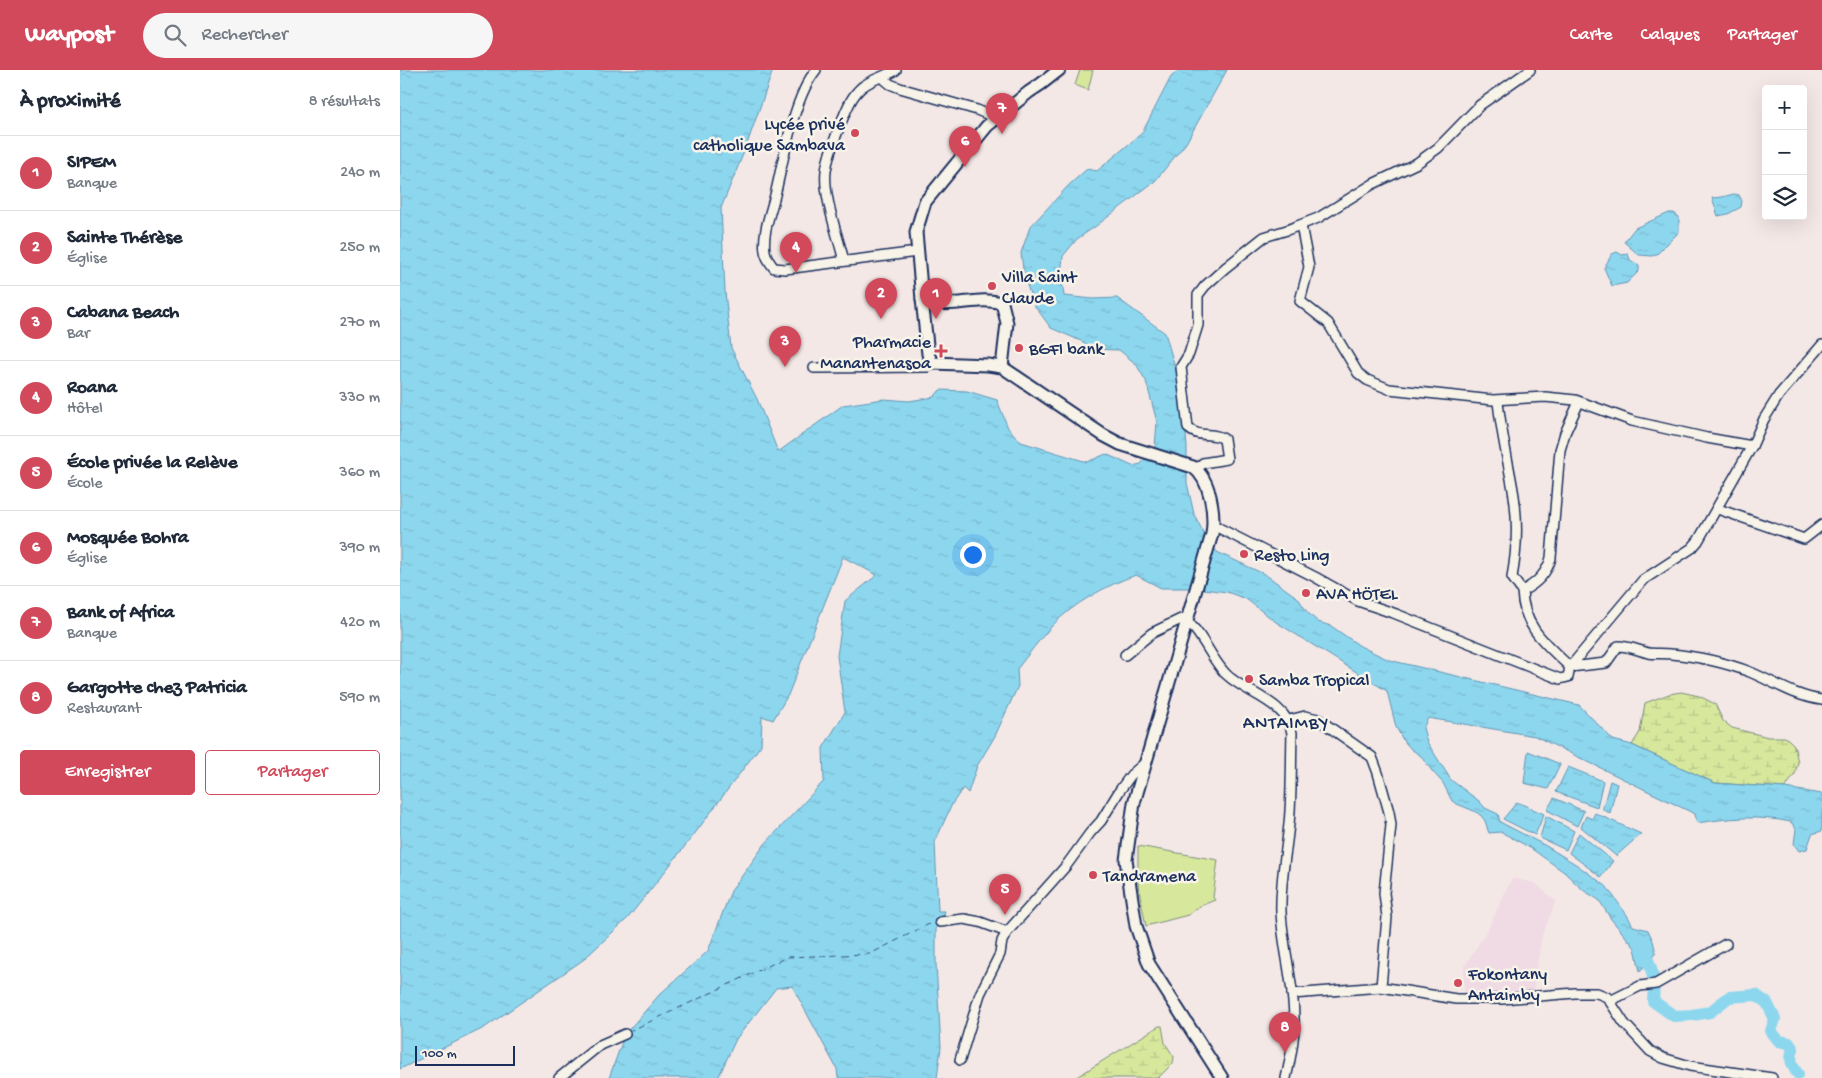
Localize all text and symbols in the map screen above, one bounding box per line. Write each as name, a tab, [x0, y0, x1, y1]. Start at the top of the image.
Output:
search box	[143, 13, 493, 58]
text: Waypost	[25, 21, 113, 50]
icon: search	[161, 21, 189, 49]
text: Rechercher	[201, 24, 288, 47]
text: Carte	[1570, 25, 1613, 46]
text: Calques	[1641, 25, 1699, 46]
text: Partager	[1727, 25, 1797, 46]
map controls	[1762, 85, 1807, 220]
button: +	[1762, 85, 1807, 130]
text: À proximité	[20, 90, 121, 115]
text: 8 résultats	[309, 93, 380, 112]
pin: 7	[986, 93, 1018, 134]
place label: Lycée privé catholique Sambava	[693, 115, 846, 157]
pin: 6	[949, 126, 981, 167]
marker: Lycée privé catholique Sambava	[849, 127, 861, 139]
button: −	[1762, 130, 1807, 175]
text: SIPEM	[67, 152, 116, 175]
text: 1	[33, 164, 39, 183]
text: 240 m	[340, 164, 380, 183]
text: Banque	[67, 175, 117, 194]
button: layers	[1762, 175, 1807, 220]
text: Sainte Thérèse	[67, 227, 182, 250]
pin: 4	[780, 232, 812, 273]
text: 2	[32, 239, 40, 258]
text: 250 m	[340, 239, 380, 258]
text: Église	[67, 250, 107, 269]
place label: Villa Saint Claude	[1001, 268, 1078, 310]
pin: 2	[865, 278, 897, 319]
pin: 1	[920, 278, 952, 319]
marker: Villa Saint Claude	[986, 280, 998, 292]
text: Cabana Beach	[67, 302, 179, 325]
text: 3	[32, 314, 40, 333]
text: 270 m	[340, 314, 380, 333]
text: Bar	[67, 325, 90, 344]
pin: 3	[769, 326, 801, 367]
place label: Pharmacie Manantenasoa	[820, 333, 932, 375]
place label: BGFI bank	[1028, 340, 1105, 361]
marker: BGFI bank	[1013, 342, 1025, 354]
marker: Pharmacie Manantenasoa	[935, 345, 947, 357]
text: Roana	[67, 377, 117, 400]
text: 4	[32, 389, 40, 408]
text: 330 m	[339, 389, 380, 408]
text: Hôtel	[67, 400, 103, 419]
text: École privée la Relève	[67, 452, 238, 475]
text: 5	[32, 464, 40, 483]
text: 360 m	[339, 464, 380, 483]
text: École	[67, 475, 103, 494]
text: Mosquée Bohra	[67, 527, 189, 550]
text: 6	[32, 539, 40, 558]
text: 390 m	[339, 539, 380, 558]
your location	[960, 542, 986, 568]
place label: Resto Ling	[1254, 546, 1330, 567]
marker: Resto Ling	[1238, 548, 1250, 560]
text: Église	[67, 550, 107, 569]
place label: AVA HÖTEL	[1316, 585, 1399, 606]
marker: AVA HÖTEL	[1300, 587, 1312, 599]
text: Bank of Africa	[67, 602, 174, 625]
text: 7	[32, 614, 40, 633]
text: 420 m	[340, 614, 380, 633]
text: Banque	[67, 625, 117, 644]
place label: Samba Tropical	[1259, 671, 1369, 692]
marker: Samba Tropical	[1243, 673, 1255, 685]
text: Gargotte chez Patricia	[67, 677, 247, 700]
text: 8	[32, 689, 40, 708]
text: 590 m	[339, 689, 380, 708]
text: Restaurant	[67, 700, 141, 719]
district label: ANTAIMBY	[1243, 713, 1329, 736]
button: Enregistrer	[20, 750, 195, 795]
button: Partager	[205, 750, 380, 795]
place label: Tandramena	[1102, 867, 1197, 888]
marker: Tandramena	[1087, 869, 1099, 881]
pin: 5	[989, 874, 1021, 915]
place label: Fokontany Antaimby	[1467, 965, 1547, 1007]
marker: Fokontany Antaimby	[1452, 977, 1464, 989]
pin: 8	[1269, 1012, 1301, 1053]
scale bar	[415, 1043, 515, 1066]
text: 100 m	[422, 1046, 457, 1063]

